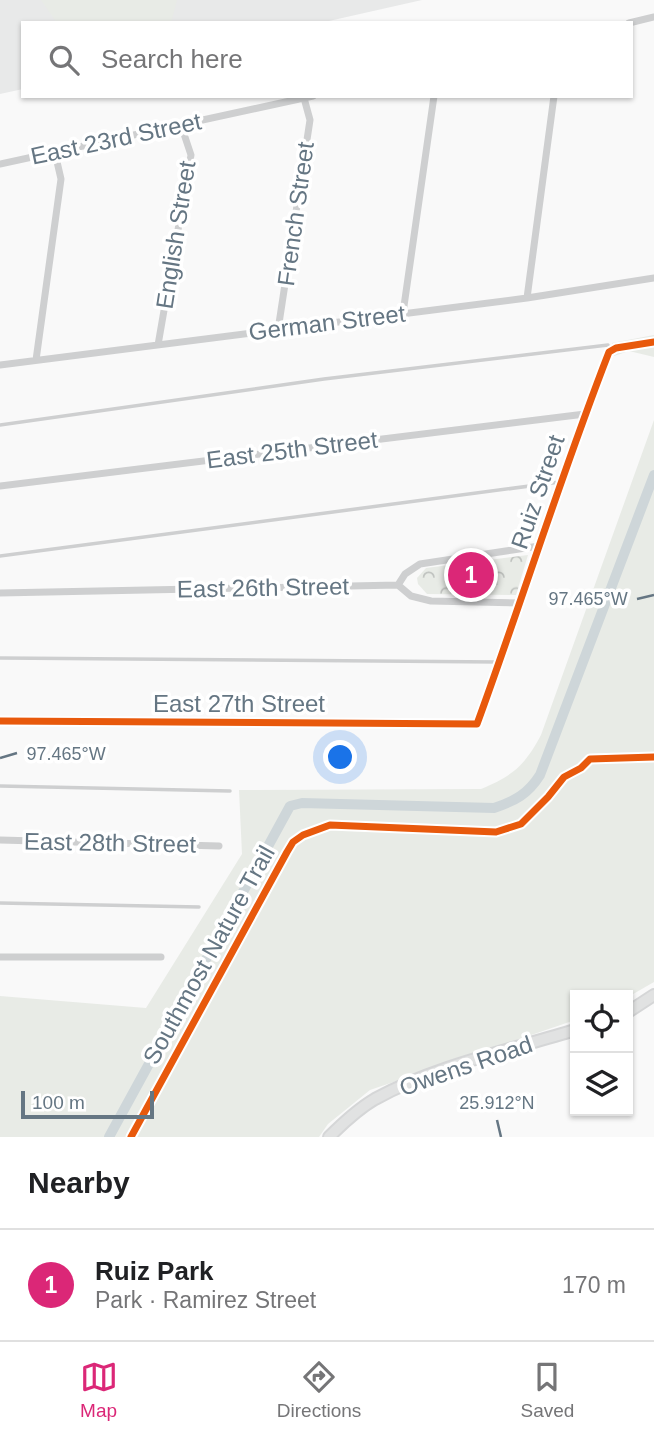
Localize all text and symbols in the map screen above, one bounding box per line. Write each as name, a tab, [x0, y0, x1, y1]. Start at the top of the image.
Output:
search box	[21, 21, 633, 98]
icon: search	[45, 41, 83, 79]
text: Search here	[101, 44, 243, 74]
street label: East 23rd Street	[28, 107, 204, 170]
street label: French Street	[272, 140, 319, 288]
street label: English Street	[150, 159, 201, 311]
street label: German Street	[247, 299, 407, 345]
street label: East 25th Street	[205, 426, 379, 473]
street label: Ruiz Street	[505, 431, 570, 552]
pin: 1	[448, 549, 494, 601]
street label: East 26th Street	[177, 572, 350, 602]
text: 97.465°W	[548, 589, 628, 609]
street label: East 27th Street	[153, 690, 325, 717]
your location	[323, 740, 357, 774]
text: 97.465°W	[26, 744, 106, 764]
street label: East 28th Street	[24, 828, 197, 858]
street label: Southmost Nature Trail	[137, 841, 280, 1069]
map controls	[570, 990, 633, 1116]
button: locate	[570, 990, 633, 1053]
street label: Owens Road	[396, 1030, 536, 1101]
button: layers	[570, 1053, 633, 1116]
scale bar	[21, 1088, 154, 1120]
text: 100 m	[32, 1092, 85, 1113]
text: 25.912°N	[459, 1093, 535, 1113]
text: Nearby	[28, 1166, 130, 1199]
text: Ruiz Park	[95, 1256, 214, 1286]
text: 1	[45, 1272, 57, 1298]
text: 170 m	[562, 1272, 626, 1298]
text: Park · Ramirez Street	[95, 1287, 316, 1313]
tab: Map	[80, 1358, 118, 1422]
tab: Directions	[277, 1358, 361, 1422]
tab: Saved	[520, 1358, 574, 1422]

